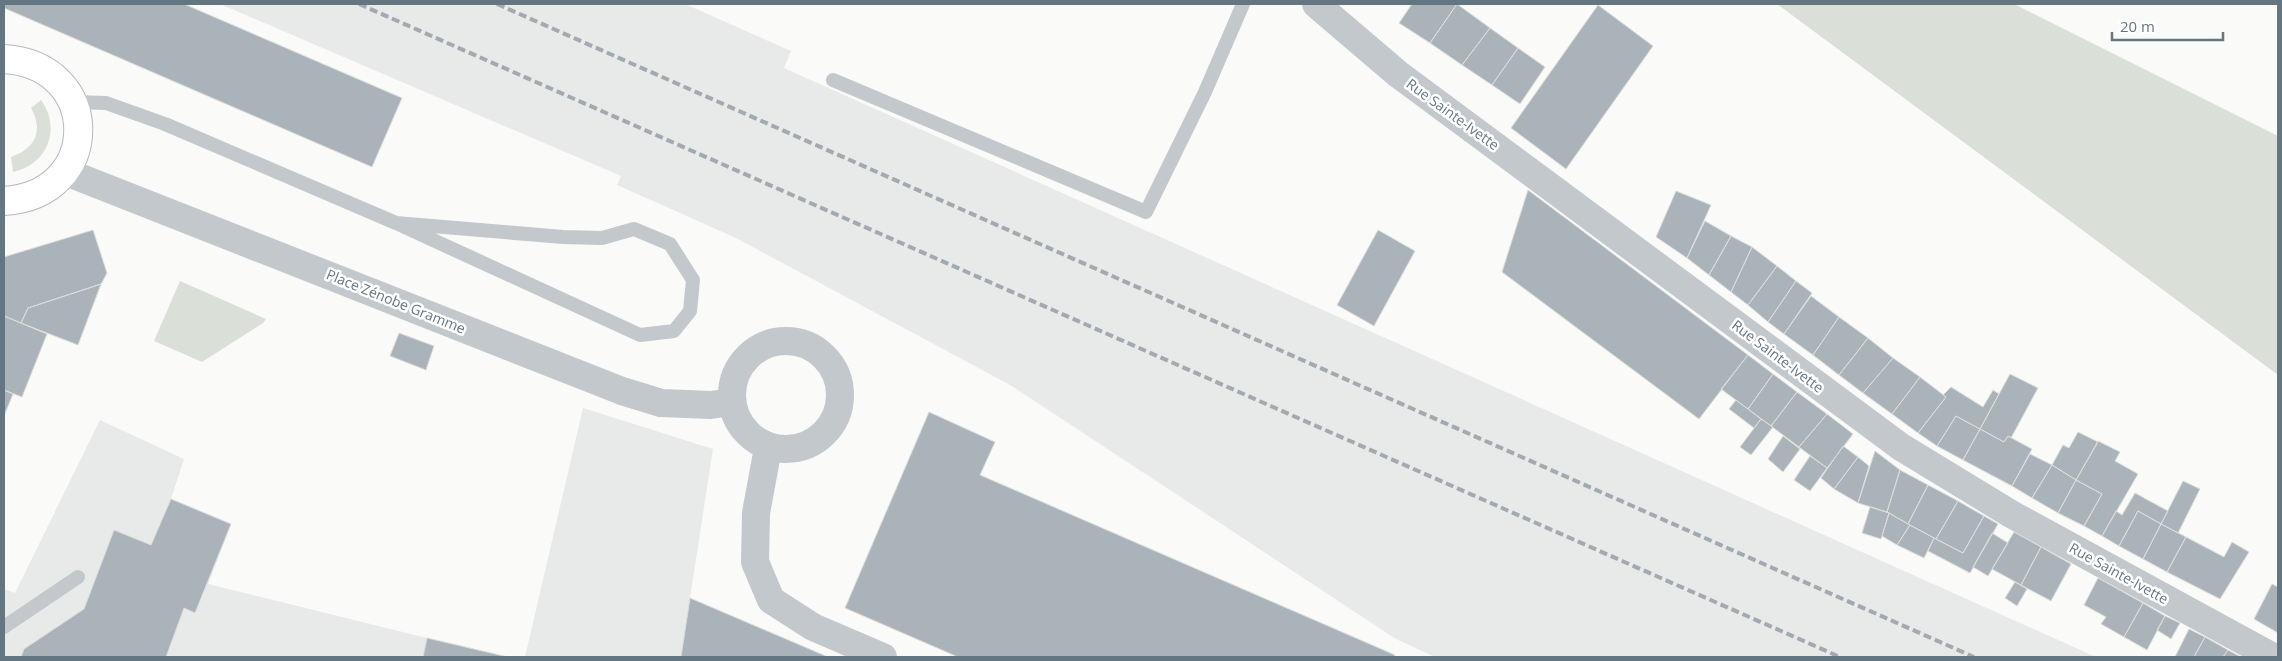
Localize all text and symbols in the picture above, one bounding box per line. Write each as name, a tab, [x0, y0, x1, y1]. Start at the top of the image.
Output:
scale bar	[2112, 10, 2223, 42]
text: 20 m	[2120, 16, 2155, 36]
street label: Rue Sainte-Ivette	[1403, 74, 1503, 154]
street label: Place Zénobe Gramme	[324, 264, 468, 338]
street label: Rue Sainte-Ivette	[1728, 315, 1828, 397]
street label: Rue Sainte-Ivette	[2066, 538, 2172, 608]

